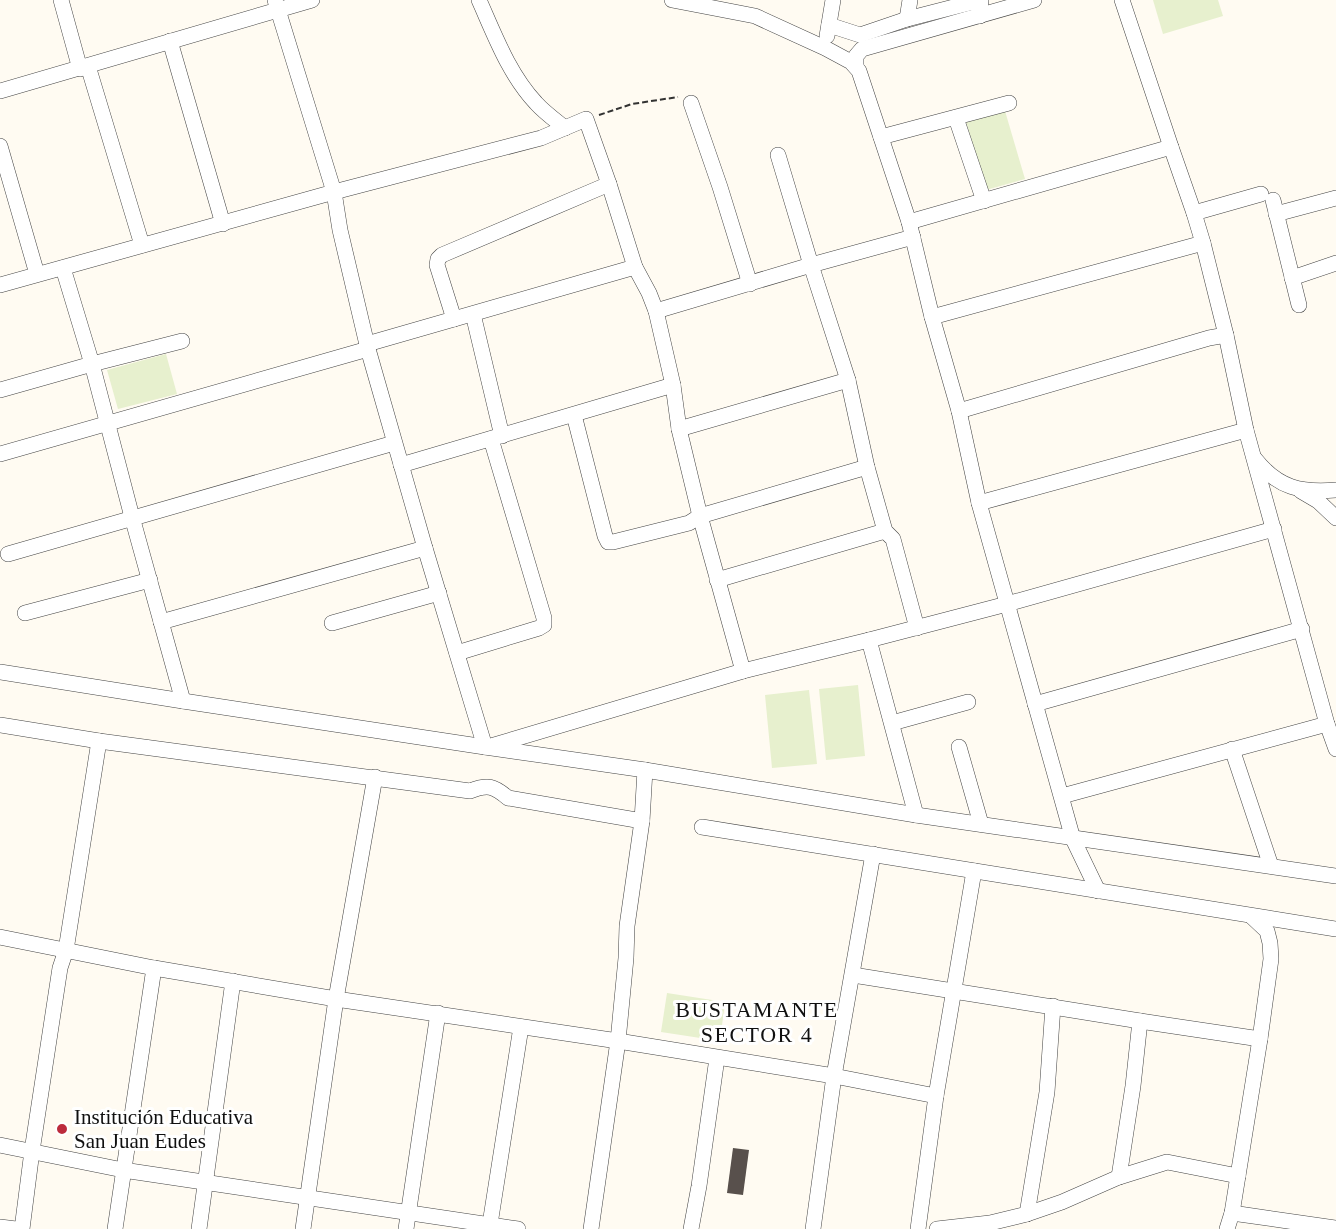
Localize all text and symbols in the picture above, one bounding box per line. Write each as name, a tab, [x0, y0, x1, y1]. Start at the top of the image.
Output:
district label: BUSTAMANTE SECTOR 4	[675, 997, 839, 1047]
place label: Institución Educativa San Juan Eudes	[74, 1105, 254, 1153]
marker: Institución Educativa San Juan Eudes	[55, 1122, 69, 1136]

